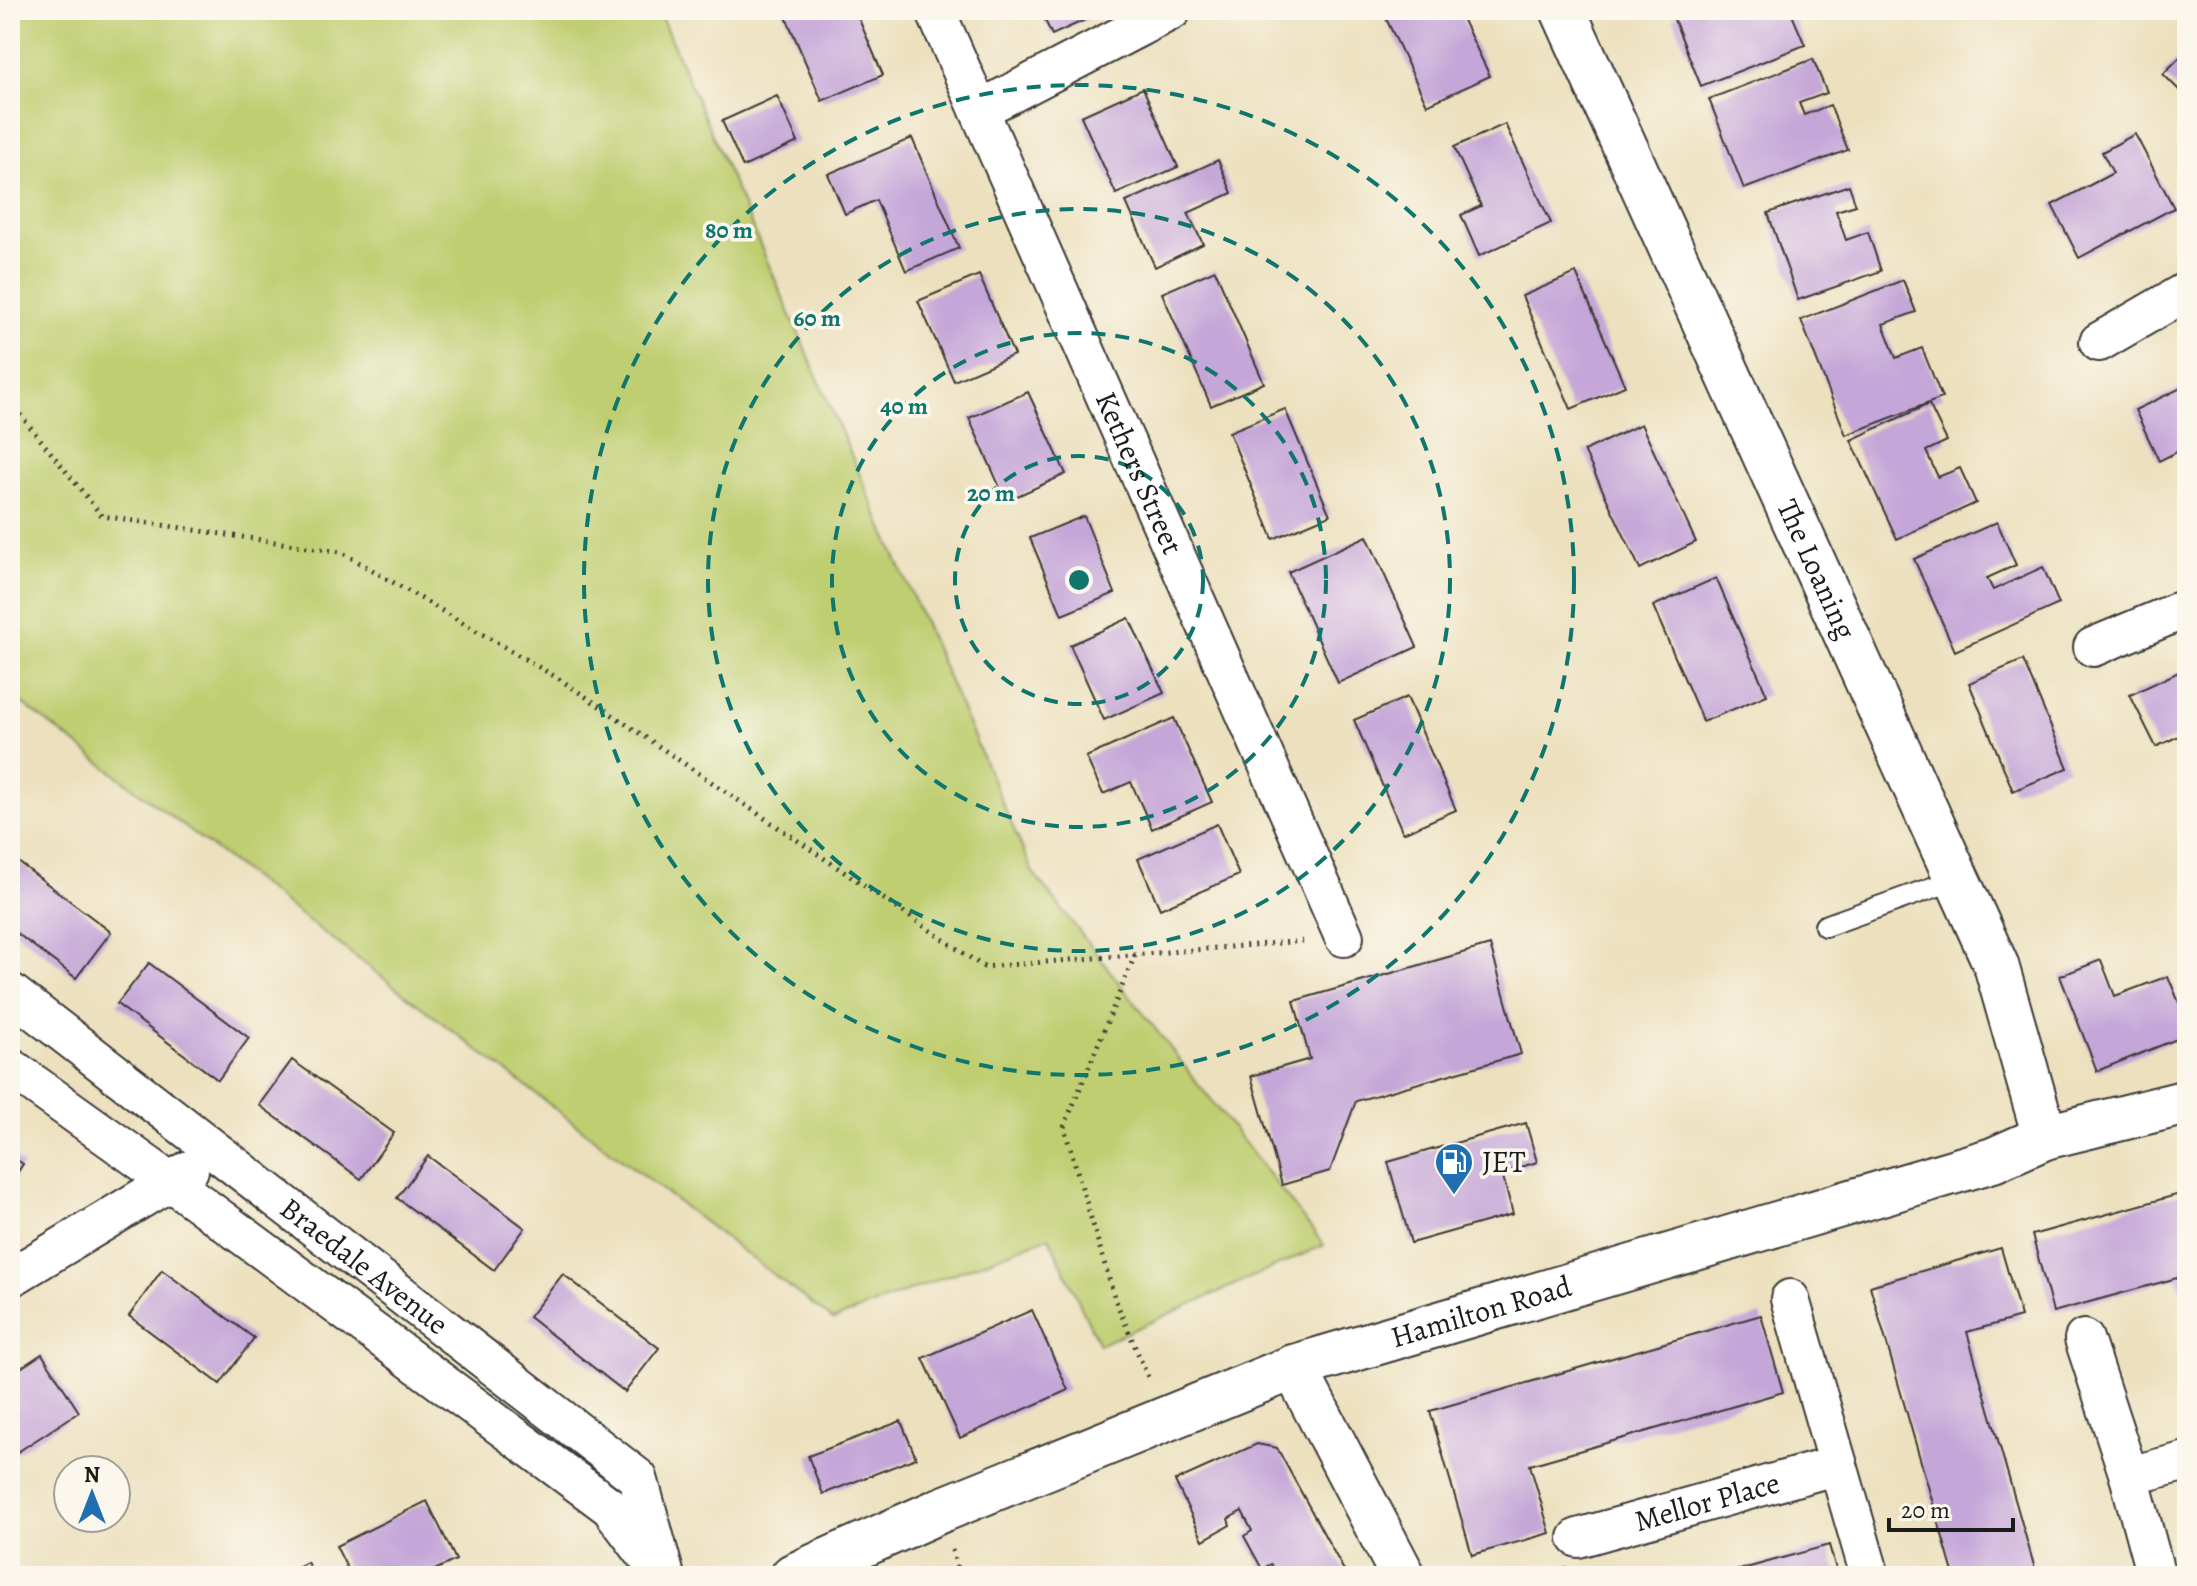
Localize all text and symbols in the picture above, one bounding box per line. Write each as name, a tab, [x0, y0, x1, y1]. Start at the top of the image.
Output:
text: 80 m	[705, 214, 753, 246]
text: 60 m	[793, 302, 841, 334]
street label: Kethers Street	[1086, 385, 1193, 561]
text: 40 m	[880, 390, 928, 422]
text: 20 m	[967, 477, 1015, 509]
street label: The Loaning	[1767, 493, 1866, 646]
centre of rings	[1065, 566, 1093, 594]
fuel station icon: JET	[1433, 1141, 1475, 1196]
place label: JET	[1482, 1142, 1526, 1182]
street label: Braedale Avenue	[272, 1188, 457, 1344]
street label: Hamilton Road	[1386, 1266, 1577, 1357]
north arrow	[52, 1454, 132, 1534]
text: N	[84, 1460, 100, 1490]
street label: Mellor Place	[1630, 1462, 1784, 1541]
scale bar	[1889, 1482, 2013, 1532]
text: 20 m	[1901, 1494, 1950, 1526]

